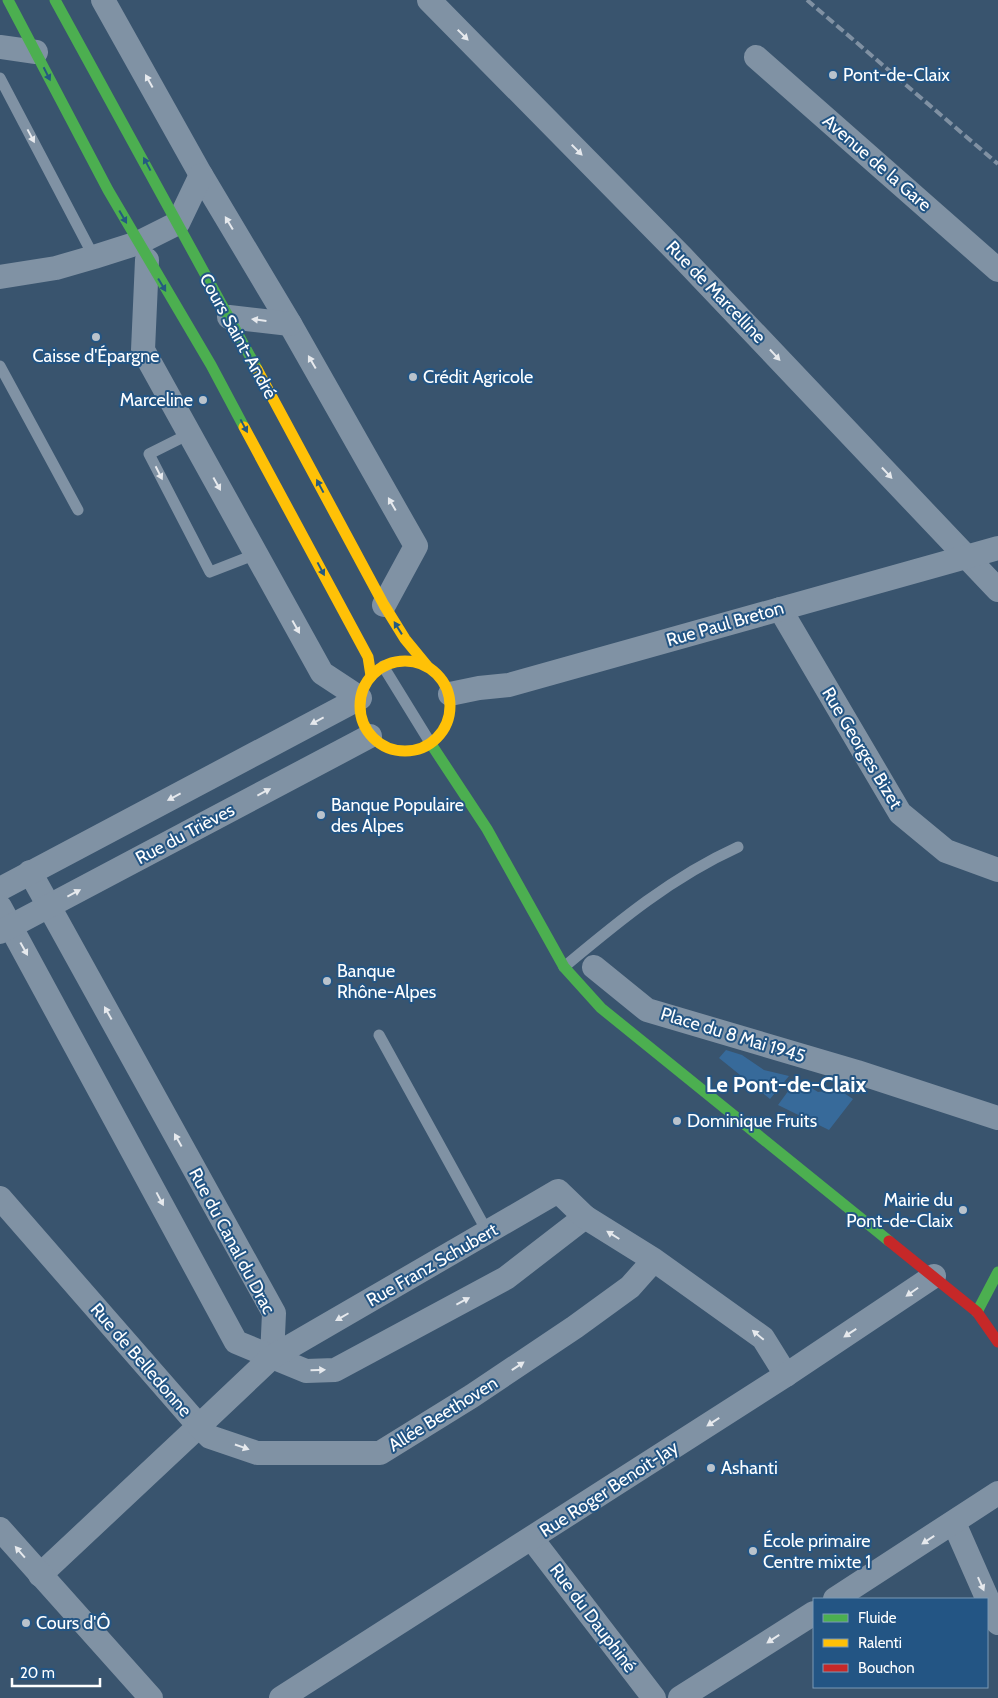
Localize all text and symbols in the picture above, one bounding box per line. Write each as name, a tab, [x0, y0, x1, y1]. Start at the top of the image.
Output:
one-way arrow	[457, 28, 469, 40]
place label: Pont-de-Claix	[843, 64, 950, 86]
one-way arrow	[43, 66, 51, 81]
marker: Pont-de-Claix	[827, 69, 839, 81]
one-way arrow	[144, 75, 153, 88]
street label: Avenue de la Gare	[818, 110, 936, 216]
one-way arrow	[27, 129, 35, 144]
one-way arrow	[571, 144, 583, 156]
one-way arrow	[143, 157, 151, 172]
one-way arrow	[119, 211, 128, 224]
one-way arrow	[224, 216, 233, 229]
street label: Rue de Marcelline	[662, 236, 770, 348]
street label: Cours Saint-André	[194, 270, 282, 402]
one-way arrow	[158, 279, 167, 292]
one-way arrow	[251, 316, 267, 324]
marker: Caisse d'Épargne	[90, 331, 102, 343]
place label: Caisse d'Épargne	[32, 345, 160, 367]
one-way arrow	[769, 349, 781, 361]
one-way arrow	[308, 355, 316, 370]
place label: Crédit Agricole	[423, 366, 533, 388]
marker: Crédit Agricole	[407, 371, 419, 383]
place label: Marceline	[120, 389, 193, 411]
marker: Marceline	[197, 394, 209, 406]
one-way arrow	[240, 418, 248, 433]
one-way arrow	[155, 466, 163, 480]
one-way arrow	[881, 467, 893, 479]
one-way arrow	[213, 477, 221, 492]
one-way arrow	[316, 479, 324, 493]
one-way arrow	[388, 496, 396, 511]
one-way arrow	[316, 562, 325, 575]
street label: Rue Paul Breton	[664, 597, 786, 651]
one-way arrow	[292, 619, 300, 634]
one-way arrow	[394, 622, 403, 635]
street label: Rue Georges Bizet	[817, 683, 907, 813]
one-way arrow	[310, 717, 325, 725]
one-way arrow	[257, 788, 271, 796]
one-way arrow	[166, 793, 181, 801]
place label: Banque Populaire des Alpes	[331, 794, 464, 837]
street label: Rue du Trièves	[132, 799, 238, 869]
marker: Banque Populaire des Alpes	[315, 809, 327, 821]
one-way arrow	[67, 889, 81, 897]
one-way arrow	[19, 943, 28, 956]
place label: Banque Rhône-Alpes	[337, 960, 436, 1003]
marker: Banque Rhône-Alpes	[321, 975, 333, 987]
street label: Place du 8 Mai 1945	[658, 1003, 808, 1067]
one-way arrow	[104, 1005, 112, 1020]
district label: Le Pont-de-Claix	[706, 1071, 867, 1098]
place label: Dominique Fruits	[687, 1110, 817, 1132]
marker: Dominique Fruits	[671, 1115, 683, 1127]
one-way arrow	[174, 1133, 183, 1147]
street label: Rue du Canal du Drac	[184, 1164, 280, 1318]
place label: Mairie du Pont-de-Claix	[846, 1189, 953, 1232]
one-way arrow	[155, 1192, 164, 1206]
marker: Mairie du Pont-de-Claix	[957, 1204, 969, 1216]
street label: Rue Franz Schubert	[363, 1219, 501, 1311]
one-way arrow	[606, 1230, 619, 1239]
one-way arrow	[906, 1286, 919, 1297]
one-way arrow	[456, 1297, 471, 1305]
street label: Rue de Belledonne	[86, 1299, 196, 1421]
one-way arrow	[334, 1313, 349, 1321]
one-way arrow	[843, 1329, 856, 1338]
one-way arrow	[752, 1330, 765, 1341]
one-way arrow	[511, 1361, 524, 1371]
one-way arrow	[310, 1366, 326, 1374]
street label: Allée Beethoven	[384, 1372, 502, 1456]
one-way arrow	[707, 1417, 720, 1427]
street label: Rue Roger Benoit-Jay	[536, 1436, 682, 1542]
one-way arrow	[234, 1444, 249, 1452]
place label: Ashanti	[721, 1457, 778, 1479]
marker: Ashanti	[705, 1462, 717, 1474]
place label: École primaire Centre mixte 1	[763, 1530, 871, 1573]
one-way arrow	[922, 1535, 935, 1544]
marker: École primaire Centre mixte 1	[747, 1545, 759, 1557]
one-way arrow	[14, 1547, 26, 1559]
street label: Rue du Dauphiné	[545, 1559, 641, 1677]
one-way arrow	[977, 1577, 985, 1591]
legend	[813, 1598, 988, 1688]
text: Fluide	[858, 1609, 897, 1627]
place label: Cours d'Ô	[36, 1612, 110, 1634]
marker: Cours d'Ô	[20, 1617, 32, 1629]
one-way arrow	[767, 1634, 780, 1643]
text: Ralenti	[858, 1634, 902, 1652]
scale bar	[12, 1656, 100, 1688]
text: Bouchon	[858, 1659, 915, 1677]
text: 20 m	[20, 1664, 55, 1682]

